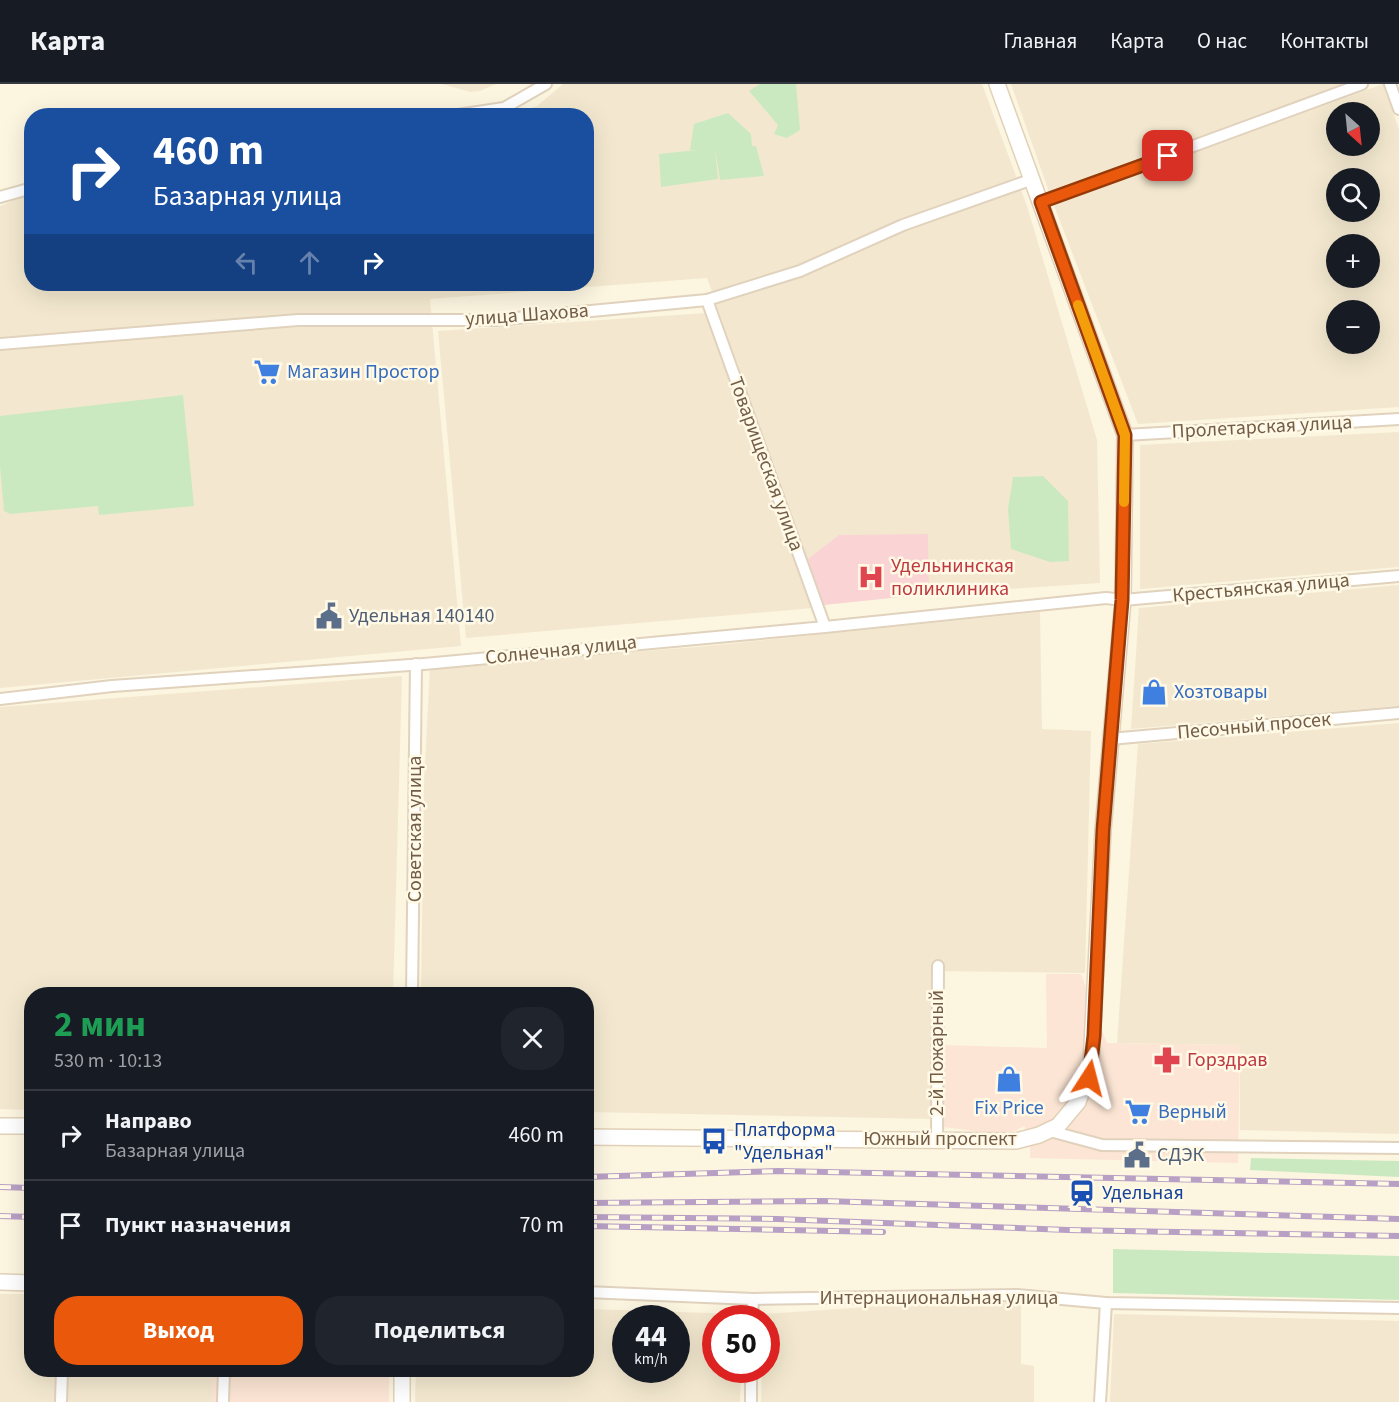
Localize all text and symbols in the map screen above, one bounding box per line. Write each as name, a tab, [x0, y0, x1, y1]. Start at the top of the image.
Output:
text: Карта	[30, 21, 105, 61]
text: Главная	[1004, 26, 1077, 56]
text: Карта	[1110, 26, 1164, 56]
text: О нас	[1197, 26, 1247, 56]
text: Контакты	[1280, 26, 1369, 56]
north arrow	[1326, 102, 1380, 156]
map controls	[1326, 102, 1380, 354]
text: 460 m	[153, 121, 264, 181]
pin	[1142, 130, 1193, 181]
icon: right	[54, 132, 132, 210]
icon: arrive	[1151, 139, 1184, 172]
button: search	[1326, 168, 1380, 222]
text: Базарная улица	[153, 177, 342, 216]
button: +	[1326, 234, 1380, 288]
icon: left	[230, 246, 263, 279]
icon: ahead	[293, 246, 326, 279]
icon: right	[356, 246, 389, 279]
street label: улица Шахова	[464, 297, 590, 333]
button: −	[1326, 300, 1380, 354]
supermarket icon: Магазин Простор	[252, 357, 282, 387]
place label: Магазин Простор	[287, 358, 440, 386]
street label: Товарищеская улица	[721, 373, 811, 555]
street label: Пролетарская улица	[1171, 408, 1353, 446]
place label: Удельнинская поликлиника	[891, 552, 1014, 603]
hospital icon: Удельнинская поликлиника	[856, 562, 886, 592]
street label: Крестьянская улица	[1171, 566, 1351, 610]
public building icon: Удельная 140140	[314, 601, 344, 631]
place label: Удельная 140140	[349, 602, 494, 630]
street label: Солнечная улица	[484, 628, 638, 672]
shop icon: Хозтовары	[1139, 677, 1169, 707]
place label: Хозтовары	[1174, 678, 1268, 706]
street label: Песочный просек	[1176, 705, 1332, 747]
street label: Советская улица	[401, 756, 429, 902]
street label: 2-й Пожарный	[923, 990, 951, 1116]
text: 2 мин	[54, 999, 146, 1050]
button: close	[501, 1007, 564, 1070]
pharmacy icon: Горздрав	[1152, 1045, 1182, 1075]
position arrow	[1057, 1046, 1121, 1110]
place label: Горздрав	[1187, 1046, 1268, 1074]
text: 530 m · 10:13	[54, 1047, 162, 1075]
shop icon: Fix Price	[994, 1064, 1024, 1094]
place label: Fix Price	[974, 1094, 1044, 1122]
supermarket icon: Верный	[1123, 1097, 1153, 1127]
place label: Верный	[1158, 1098, 1227, 1126]
text: Направо	[105, 1105, 192, 1137]
place label: Платформа "Удельная"	[734, 1116, 836, 1167]
icon: right	[54, 1119, 87, 1152]
text: 460 m	[509, 1119, 564, 1151]
street label: Южный проспект	[863, 1125, 1017, 1153]
bus stop icon: Платформа "Удельная"	[699, 1126, 729, 1156]
text: Базарная улица	[105, 1137, 245, 1165]
public building icon: СДЭК	[1122, 1140, 1152, 1170]
place label: СДЭК	[1157, 1141, 1205, 1169]
station icon: Удельная	[1067, 1178, 1097, 1208]
place label: Удельная	[1102, 1179, 1184, 1207]
icon: arrive	[54, 1209, 87, 1242]
text: Пункт назначения	[105, 1209, 291, 1241]
text: 70 m	[519, 1209, 564, 1241]
street label: Интернациональная улица	[820, 1284, 1058, 1312]
button: Выход	[54, 1296, 303, 1365]
button: Поделиться	[315, 1296, 564, 1365]
speed limit sign: 50	[702, 1305, 780, 1383]
text: 44	[635, 1315, 667, 1358]
text: km/h	[634, 1349, 668, 1370]

